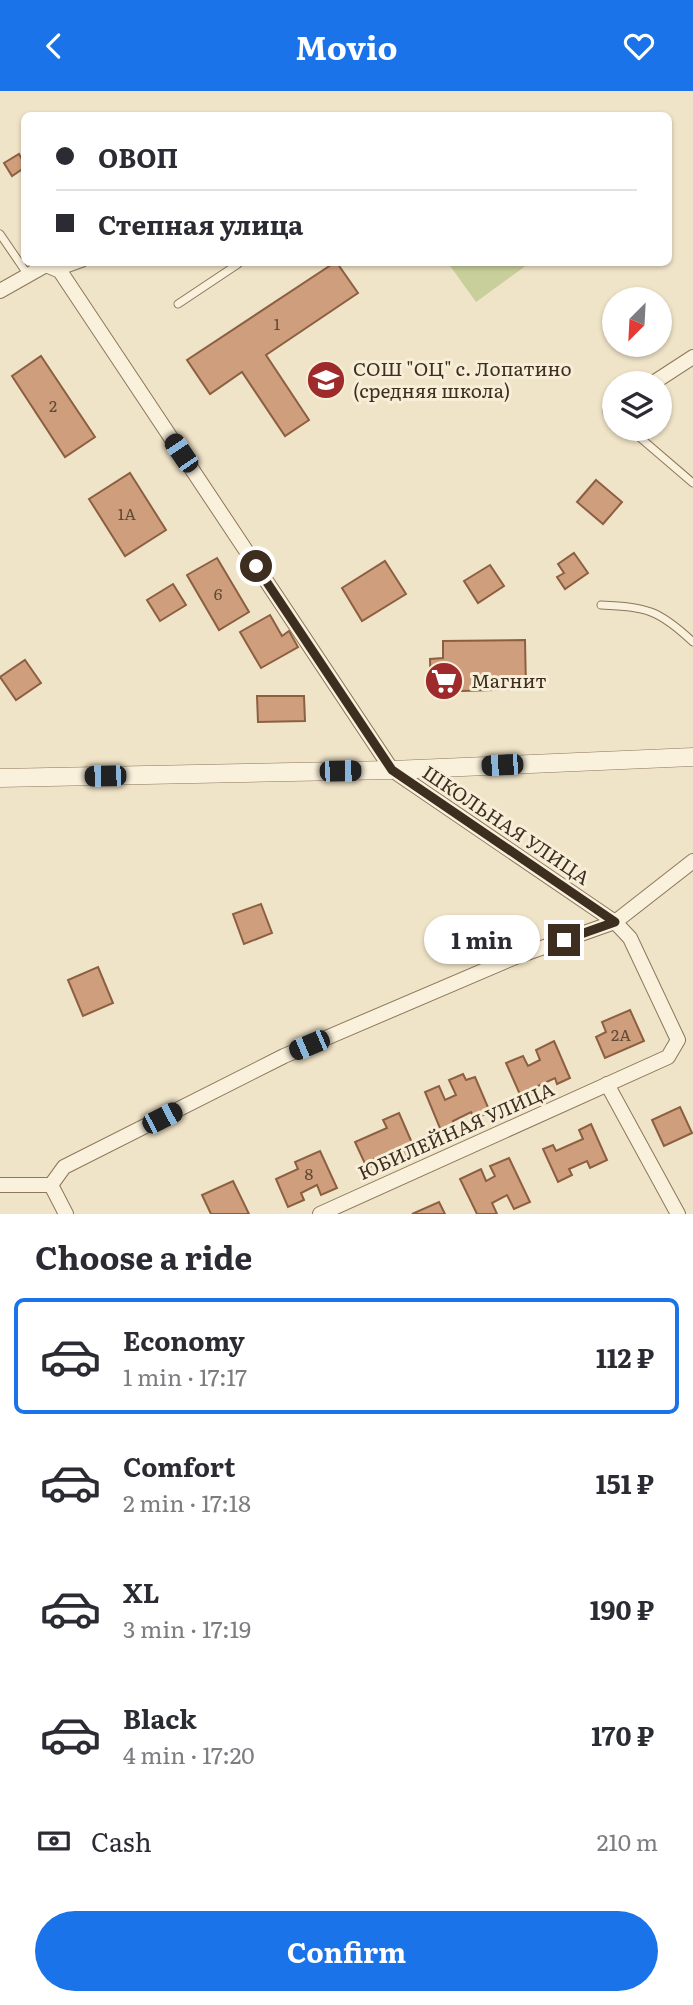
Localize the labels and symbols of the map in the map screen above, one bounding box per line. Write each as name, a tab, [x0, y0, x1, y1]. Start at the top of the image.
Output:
north arrow	[602, 287, 672, 357]
house number: 1	[274, 311, 281, 335]
place label: СОШ "ОЦ" с. Лопатино (средняя школа)	[353, 354, 572, 404]
school or university icon: СОШ "ОЦ" с. Лопатино (средняя школа)	[305, 359, 347, 401]
house number: 2	[49, 393, 57, 417]
car	[161, 430, 202, 476]
house number: 1А	[118, 501, 136, 525]
route start	[240, 550, 272, 582]
house number: 6	[214, 581, 223, 605]
supermarket icon: Магнит	[423, 660, 465, 702]
place label: Магнит	[471, 666, 547, 694]
car	[481, 753, 524, 777]
street label: ШКОЛЬНАЯ УЛИЦА	[417, 758, 596, 891]
car	[319, 760, 362, 782]
car	[84, 765, 127, 787]
callout: 1 min	[424, 915, 540, 965]
route end	[548, 924, 580, 956]
house number: 2А	[611, 1022, 631, 1046]
car	[286, 1027, 333, 1063]
street label: ЮБИЛЕЙНАЯ УЛИЦА	[353, 1074, 558, 1186]
car	[139, 1099, 186, 1137]
house number: 8	[305, 1161, 314, 1185]

